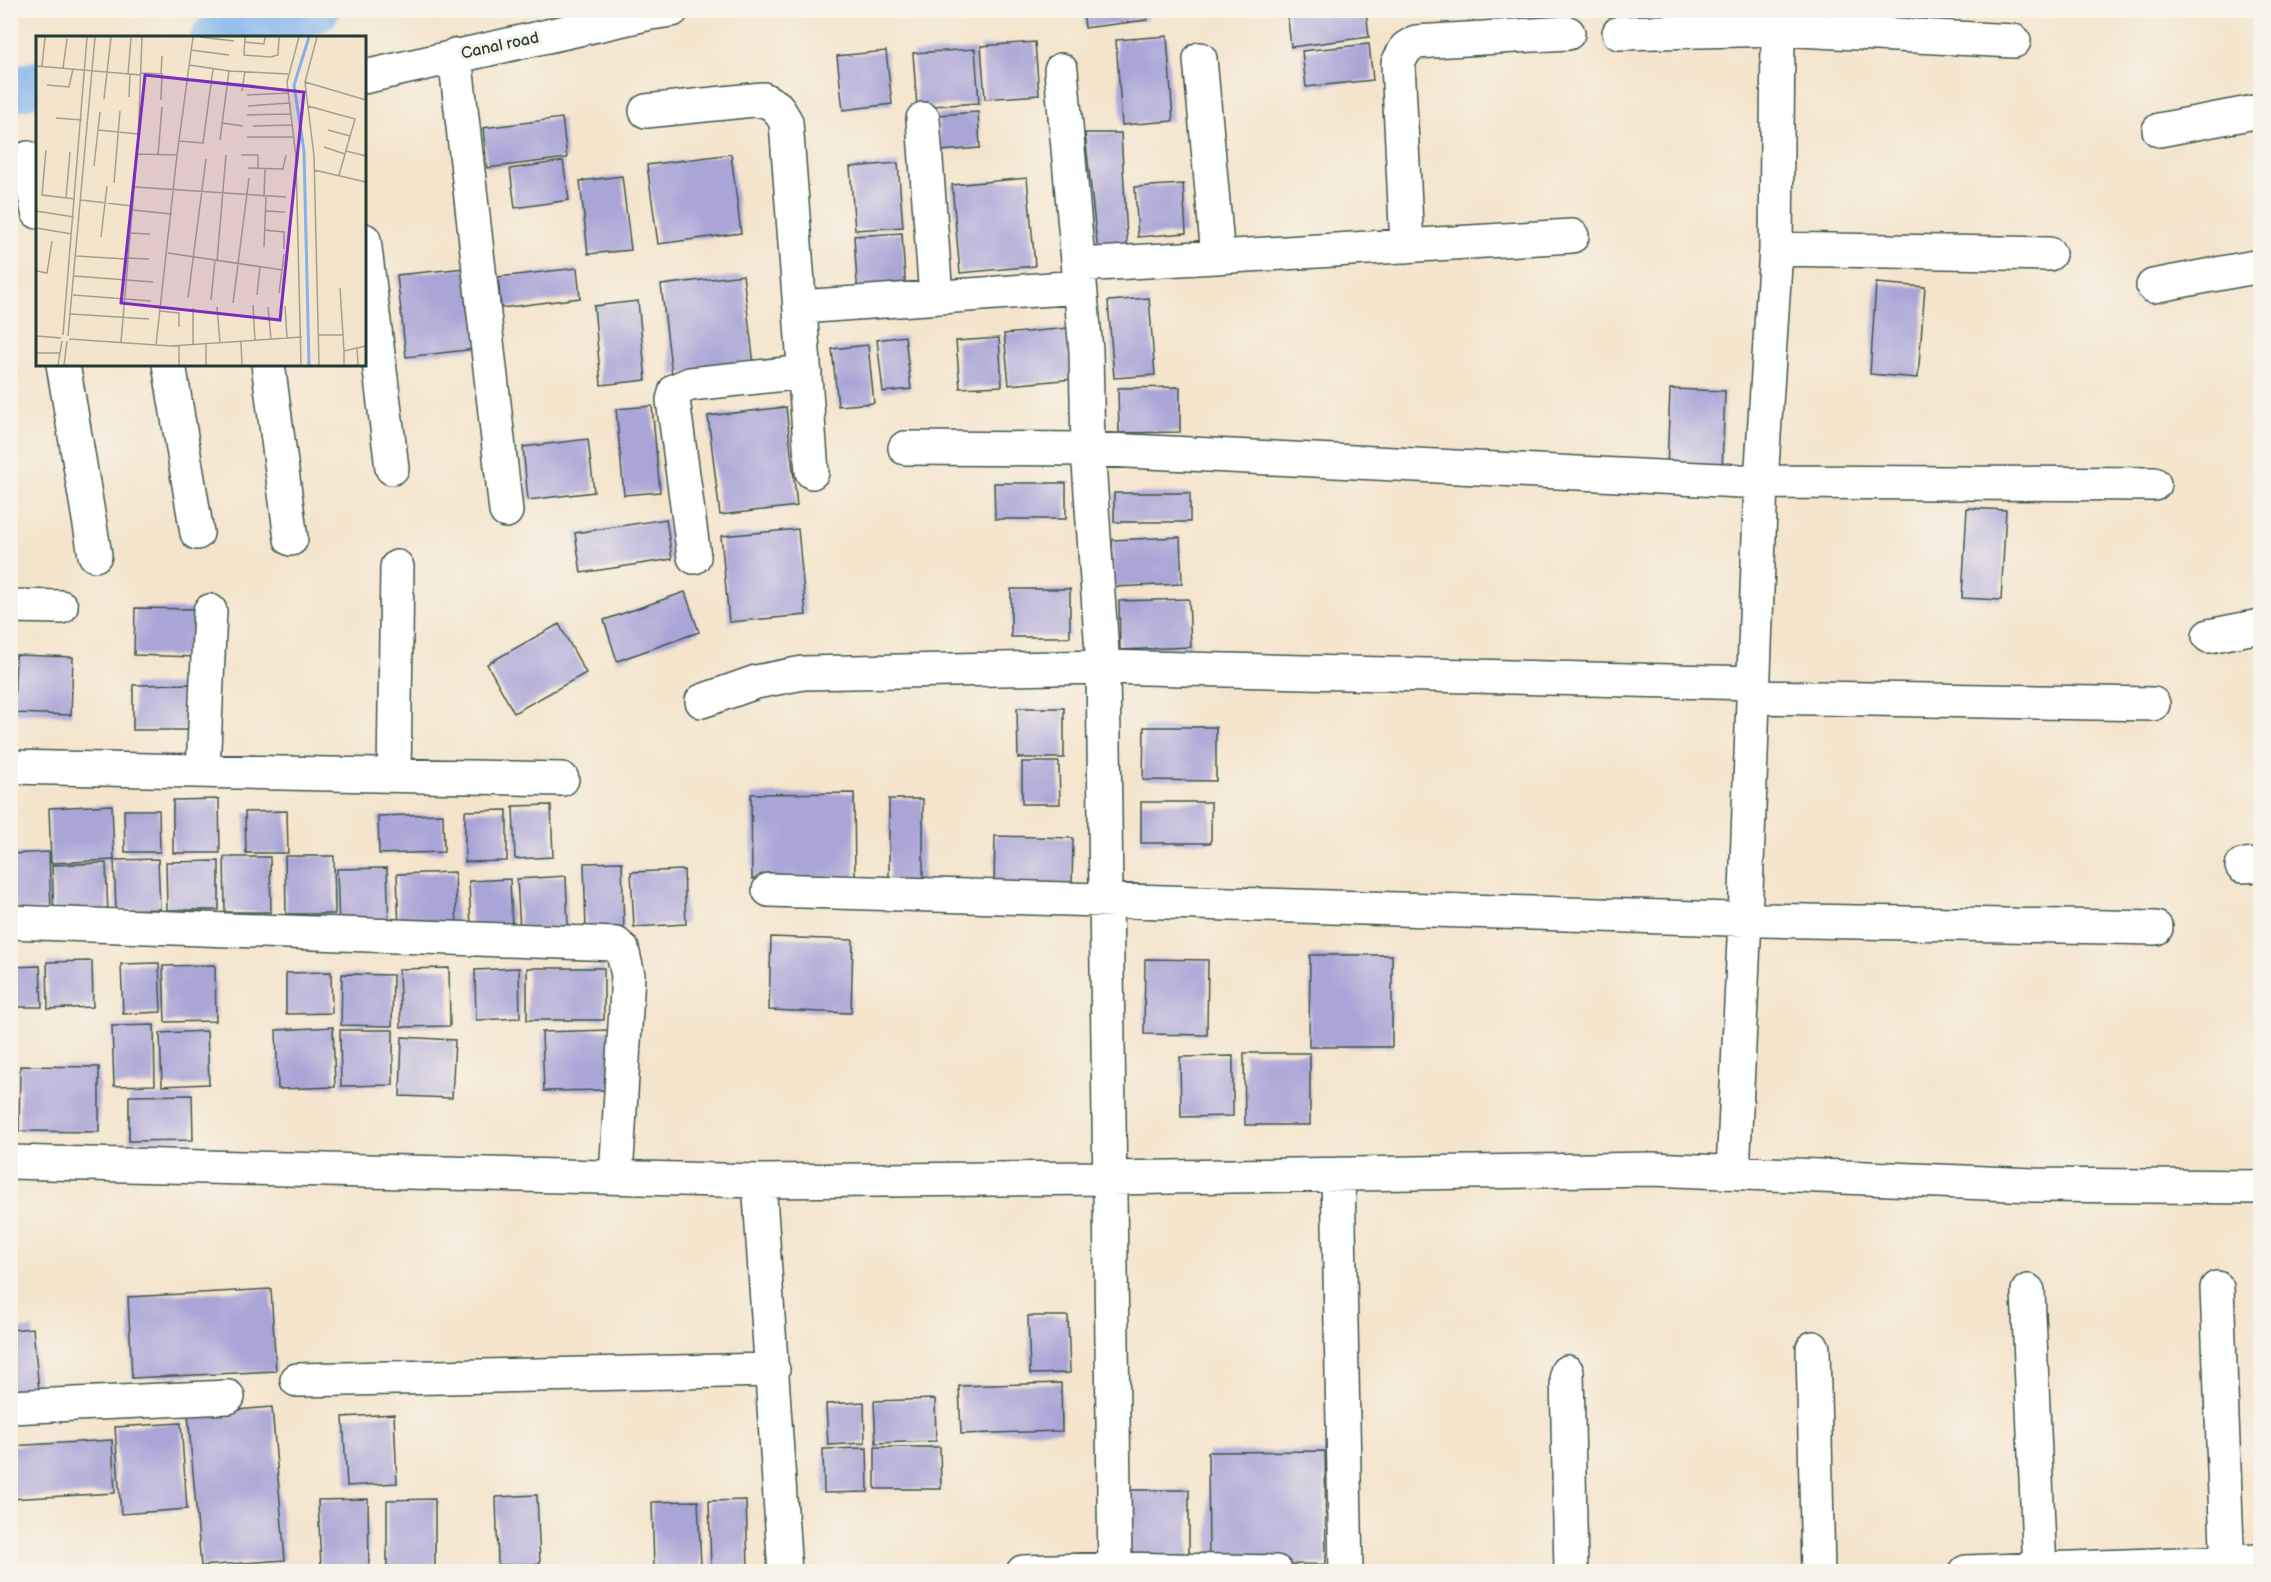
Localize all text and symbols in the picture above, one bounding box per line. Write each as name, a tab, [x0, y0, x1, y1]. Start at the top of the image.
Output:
street label: Canal road	[459, 28, 541, 64]
inset map	[36, 36, 366, 366]

